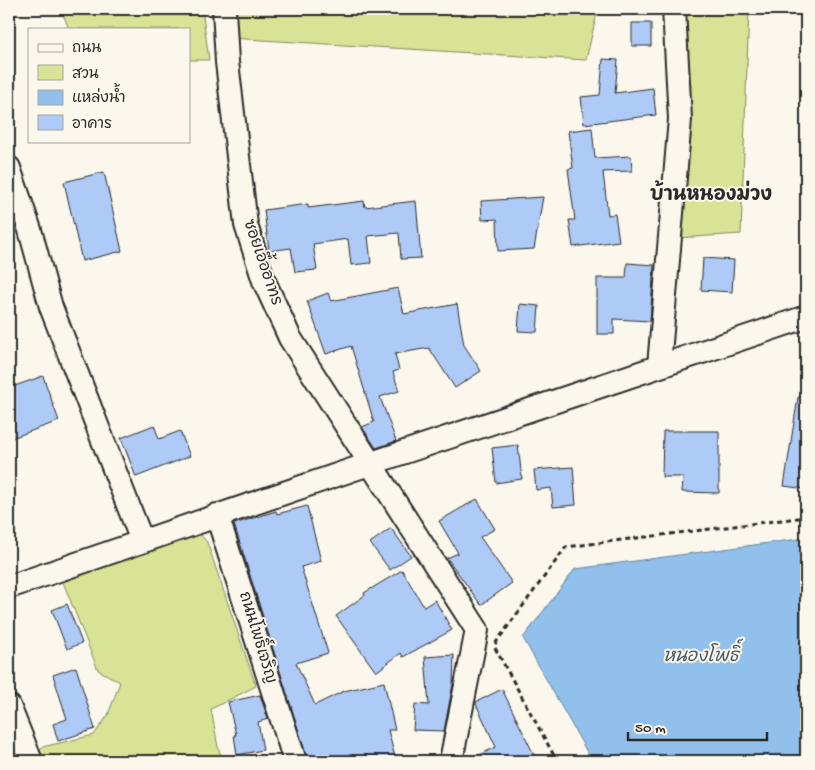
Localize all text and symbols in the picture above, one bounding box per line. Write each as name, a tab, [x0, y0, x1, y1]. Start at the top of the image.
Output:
legend	[28, 28, 190, 142]
text: ถนน	[72, 40, 101, 58]
text: สวน	[72, 66, 99, 84]
text: แหล่งน้ำ	[72, 83, 126, 108]
text: อาคาร	[72, 116, 112, 134]
district label: บ้านหนองม่วง	[650, 180, 772, 208]
street label: ซอยเอื้ออาทร	[237, 215, 293, 308]
street label: ถนนโพธิ์เจริญ	[233, 587, 288, 686]
water label: หนองโพธิ์	[663, 638, 744, 668]
scale bar	[628, 710, 766, 742]
text: 50 m	[635, 720, 666, 738]

